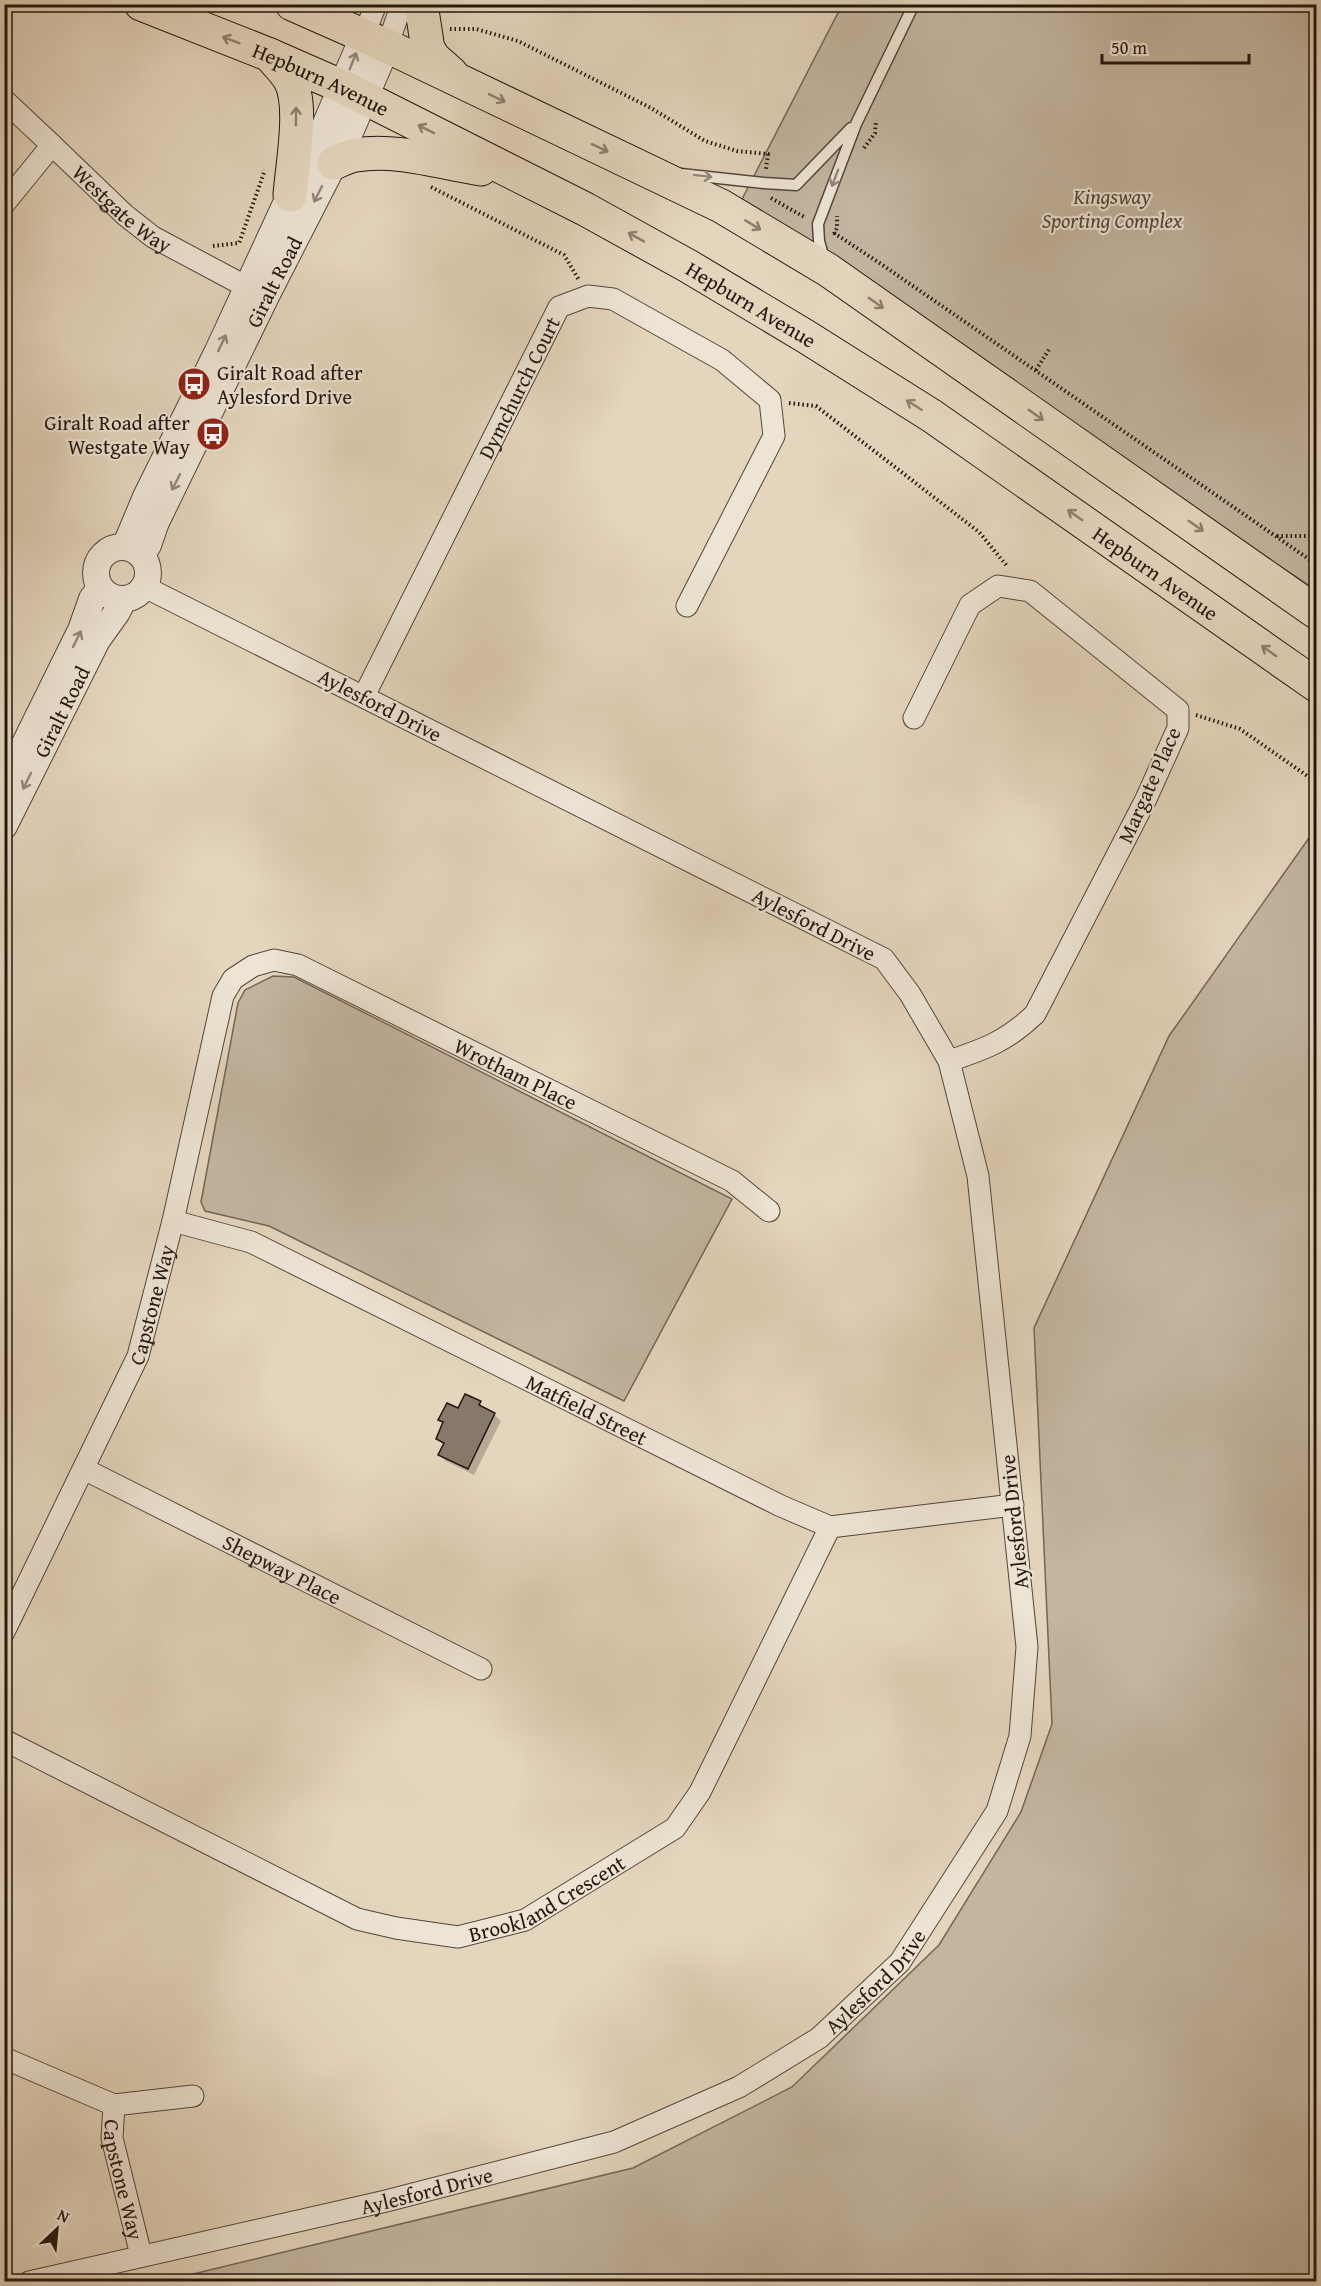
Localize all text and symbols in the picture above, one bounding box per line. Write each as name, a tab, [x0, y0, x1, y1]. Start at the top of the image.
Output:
scale bar	[1102, 27, 1249, 65]
one-way arrow	[222, 34, 241, 45]
street label: Hepburn Avenue	[248, 34, 395, 123]
text: 50 m	[1111, 34, 1147, 61]
one-way arrow	[348, 53, 359, 71]
one-way arrow	[487, 93, 505, 105]
one-way arrow	[290, 107, 302, 127]
one-way arrow	[417, 123, 435, 134]
one-way arrow	[590, 142, 608, 154]
street label: Westgate Way	[66, 157, 178, 260]
one-way arrow	[829, 168, 840, 187]
one-way arrow	[692, 171, 712, 182]
park label: Kingsway Sporting Complex	[1042, 181, 1183, 236]
one-way arrow	[312, 184, 324, 202]
one-way arrow	[744, 219, 761, 231]
street label: Giralt Road	[238, 230, 310, 333]
one-way arrow	[628, 231, 645, 243]
street label: Hepburn Avenue	[680, 253, 823, 355]
one-way arrow	[867, 297, 884, 309]
street label: Dymchurch Court	[470, 310, 568, 464]
one-way arrow	[217, 334, 229, 352]
place label: Giralt Road after Aylesford Drive	[217, 357, 363, 412]
bus stop icon: Giralt Road after Aylesford Drive	[176, 366, 212, 402]
one-way arrow	[906, 399, 923, 411]
place label: Giralt Road after Westgate Way	[44, 407, 191, 462]
one-way arrow	[1027, 409, 1044, 421]
bus stop icon: Giralt Road after Westgate Way	[195, 416, 231, 452]
one-way arrow	[170, 472, 181, 490]
one-way arrow	[1067, 509, 1083, 521]
street label: Hepburn Avenue	[1087, 518, 1225, 628]
one-way arrow	[1187, 520, 1203, 532]
one-way arrow	[71, 631, 83, 649]
one-way arrow	[1261, 645, 1277, 658]
street label: Giralt Road	[25, 660, 98, 763]
street label: Aylesford Drive	[313, 661, 447, 750]
street label: Margate Place	[1110, 722, 1189, 848]
one-way arrow	[20, 772, 32, 790]
street label: Aylesford Drive	[747, 880, 881, 969]
street label: Wrotham Place	[449, 1030, 583, 1117]
street label: Capstone Way	[120, 1241, 182, 1370]
street label: Matfield Street	[521, 1366, 653, 1453]
street label: Aylesford Drive	[992, 1453, 1036, 1591]
street label: Shepway Place	[218, 1526, 347, 1612]
street label: Brookland Crescent	[465, 1847, 631, 1949]
street label: Aylesford Drive	[817, 1923, 933, 2041]
street label: Capstone Way	[96, 2119, 152, 2244]
street label: Aylesford Drive	[358, 2159, 496, 2222]
north arrow	[27, 2199, 87, 2259]
text: N	[54, 2202, 74, 2229]

